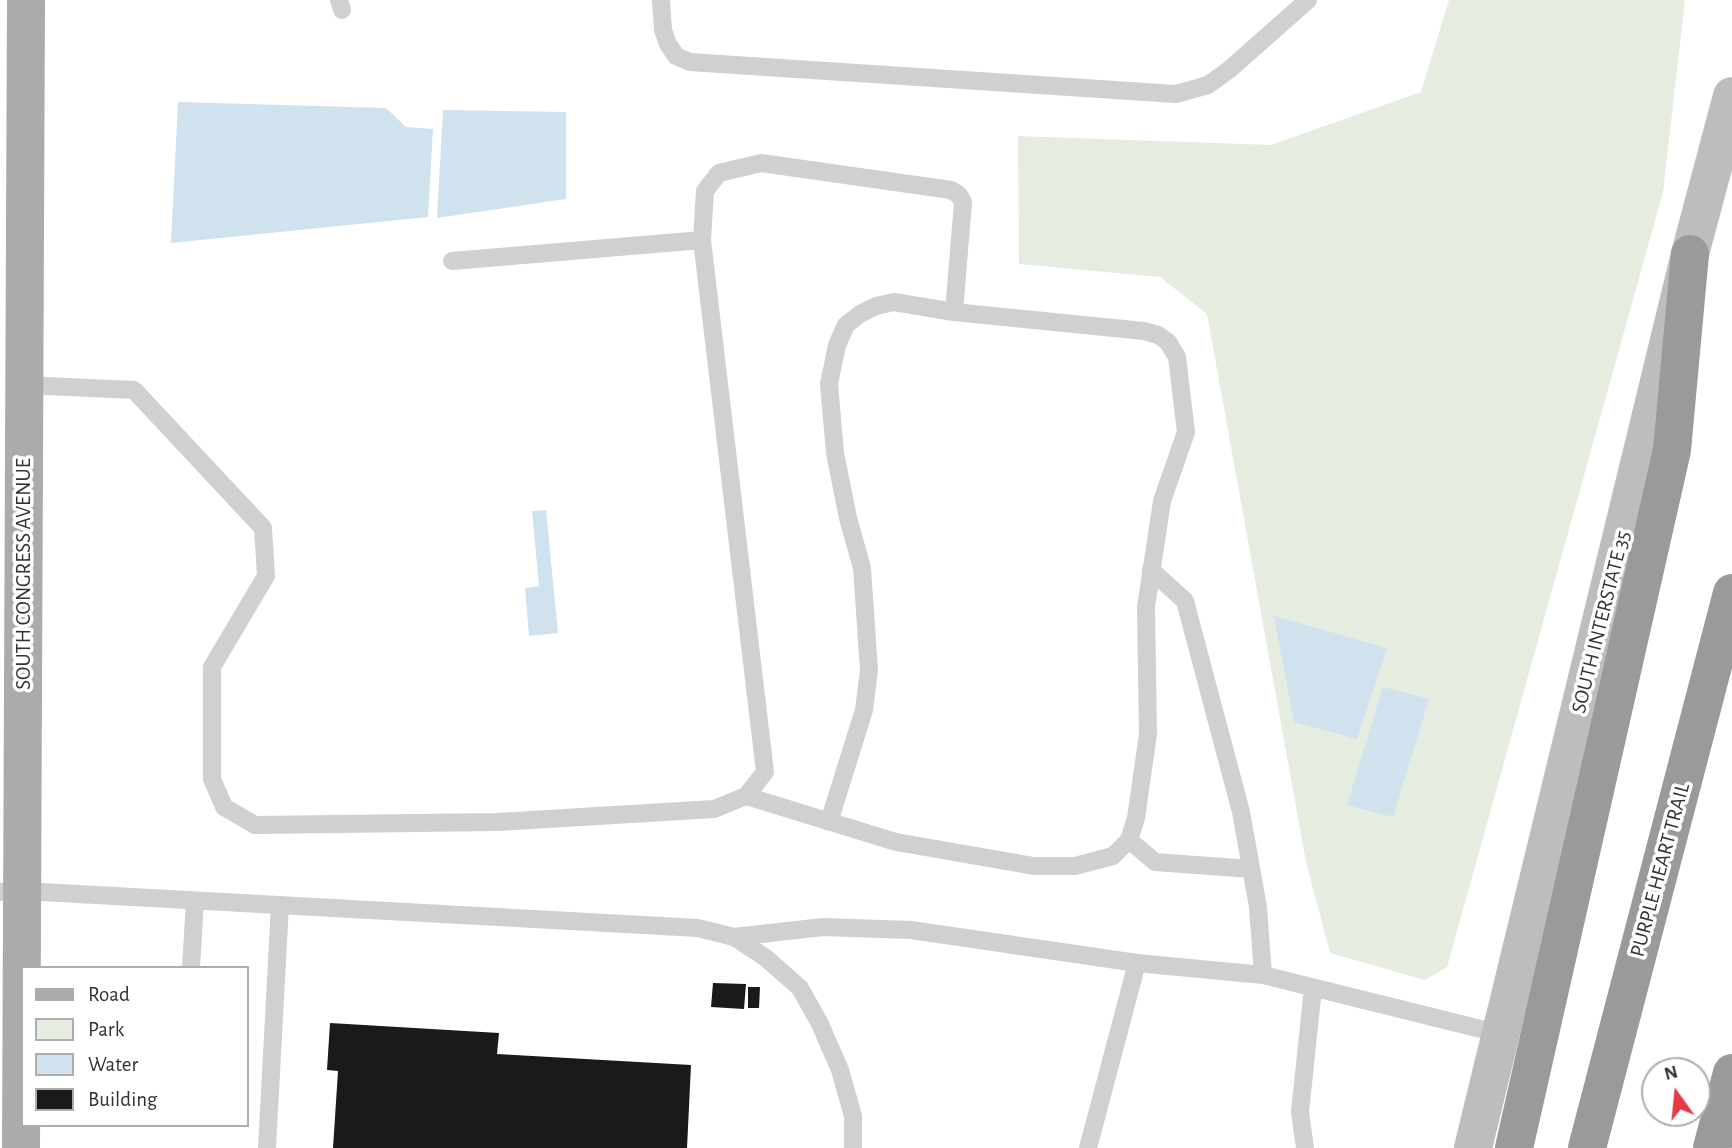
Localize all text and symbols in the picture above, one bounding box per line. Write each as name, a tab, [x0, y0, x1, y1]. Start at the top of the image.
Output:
street label: SOUTH CONGRESS AVENUE	[11, 458, 37, 690]
street label: SOUTH INTERSTATE 35	[1566, 528, 1636, 716]
street label: PURPLE HEART TRAIL	[1625, 780, 1695, 960]
legend	[21, 966, 248, 1127]
text: Road	[88, 984, 130, 1005]
text: Park	[88, 1019, 124, 1040]
text: Water	[88, 1054, 138, 1075]
north arrow	[1641, 1057, 1711, 1127]
text: N	[1662, 1062, 1680, 1084]
text: Building	[88, 1089, 157, 1110]

